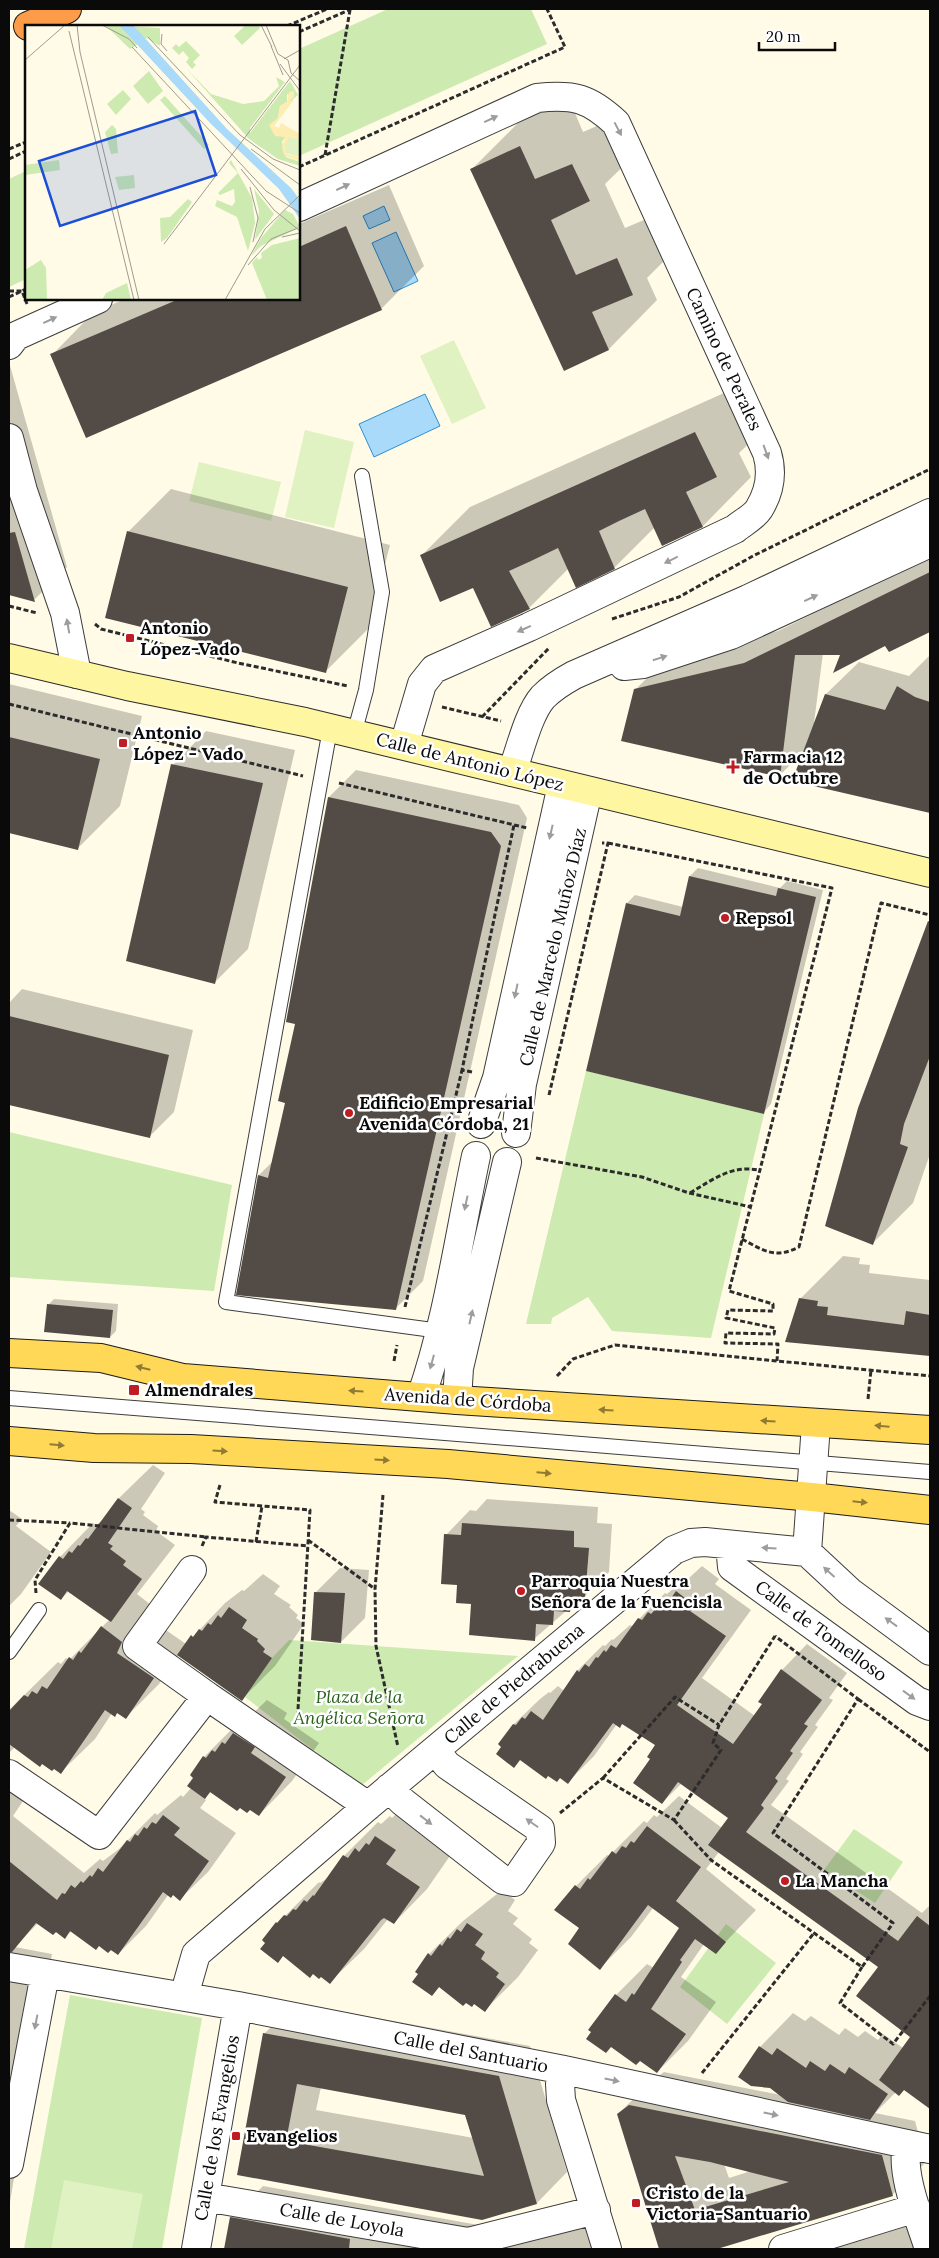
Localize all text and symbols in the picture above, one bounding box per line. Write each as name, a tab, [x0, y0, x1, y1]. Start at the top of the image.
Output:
scale bar	[759, 20, 835, 52]
inset map	[25, 25, 300, 300]
text: 20 m	[766, 27, 801, 46]
one-way arrow	[484, 115, 498, 123]
one-way arrow	[614, 122, 622, 137]
one-way arrow	[336, 182, 350, 190]
street label: Camino de Perales	[681, 284, 768, 434]
one-way arrow	[43, 316, 57, 324]
one-way arrow	[762, 445, 770, 460]
one-way arrow	[664, 556, 678, 564]
one-way arrow	[804, 594, 818, 602]
place label: Antonio López-Vado	[140, 616, 240, 660]
one-way arrow	[63, 617, 71, 633]
one-way arrow	[517, 626, 531, 634]
marker: Antonio López-Vado	[124, 632, 136, 644]
one-way arrow	[653, 654, 668, 662]
place label: Antonio López - Vado	[133, 721, 243, 765]
street label: Calle de Antonio López	[374, 727, 566, 796]
marker: Antonio López - Vado	[117, 737, 129, 749]
place label: Farmacia 12 de Octubre	[743, 745, 843, 789]
marker: Farmacia 12 de Octubre	[727, 761, 739, 773]
street label: Calle de Marcelo Muñoz Díaz	[514, 825, 591, 1068]
one-way arrow	[546, 825, 554, 841]
place label: Repsol	[735, 906, 792, 929]
marker: Repsol	[719, 912, 731, 924]
one-way arrow	[512, 983, 520, 998]
place label: Edificio Empresarial Avenida Córdoba, 21	[359, 1091, 534, 1135]
marker: Edificio Empresarial Avenida Córdoba, 21	[343, 1107, 355, 1119]
one-way arrow	[462, 1196, 470, 1211]
one-way arrow	[467, 1310, 475, 1325]
one-way arrow	[428, 1355, 436, 1370]
one-way arrow	[135, 1364, 150, 1372]
place label: Almendrales	[145, 1378, 253, 1401]
street label: Avenida de Córdoba	[383, 1382, 552, 1417]
marker: Almendrales	[127, 1383, 141, 1397]
one-way arrow	[348, 1387, 364, 1395]
one-way arrow	[597, 1405, 613, 1413]
one-way arrow	[759, 1416, 775, 1424]
one-way arrow	[873, 1422, 889, 1430]
one-way arrow	[50, 1441, 66, 1449]
one-way arrow	[212, 1447, 228, 1455]
one-way arrow	[374, 1457, 390, 1465]
one-way arrow	[536, 1469, 552, 1477]
one-way arrow	[853, 1498, 869, 1506]
one-way arrow	[760, 1543, 776, 1551]
one-way arrow	[823, 1566, 835, 1578]
place label: Parroquia Nuestra Señora de la Fuencisla	[531, 1569, 723, 1613]
street label: Calle de Tomelloso	[751, 1575, 892, 1686]
marker: Parroquia Nuestra Señora de la Fuencisla	[515, 1585, 527, 1597]
one-way arrow	[884, 1617, 898, 1627]
street label: Calle de Piedrabuena	[439, 1618, 588, 1749]
park label: Plaza de la Angélica Señora	[292, 1685, 425, 1729]
one-way arrow	[903, 1690, 916, 1700]
one-way arrow	[419, 1814, 432, 1825]
one-way arrow	[525, 1818, 538, 1828]
place label: La Mancha	[795, 1869, 889, 1892]
marker: La Mancha	[779, 1875, 791, 1887]
one-way arrow	[31, 2015, 39, 2031]
street label: Calle del Santuario	[392, 2025, 550, 2078]
street label: Calle de los Evangelios	[189, 2033, 244, 2223]
one-way arrow	[604, 2076, 619, 2084]
one-way arrow	[763, 2111, 779, 2119]
place label: Evangelios	[246, 2124, 338, 2147]
marker: Evangelios	[230, 2130, 242, 2142]
place label: Cristo de la Victoria-Santuario	[646, 2181, 808, 2225]
street label: Calle de Loyola	[278, 2197, 406, 2242]
marker: Cristo de la Victoria-Santuario	[630, 2197, 642, 2209]

